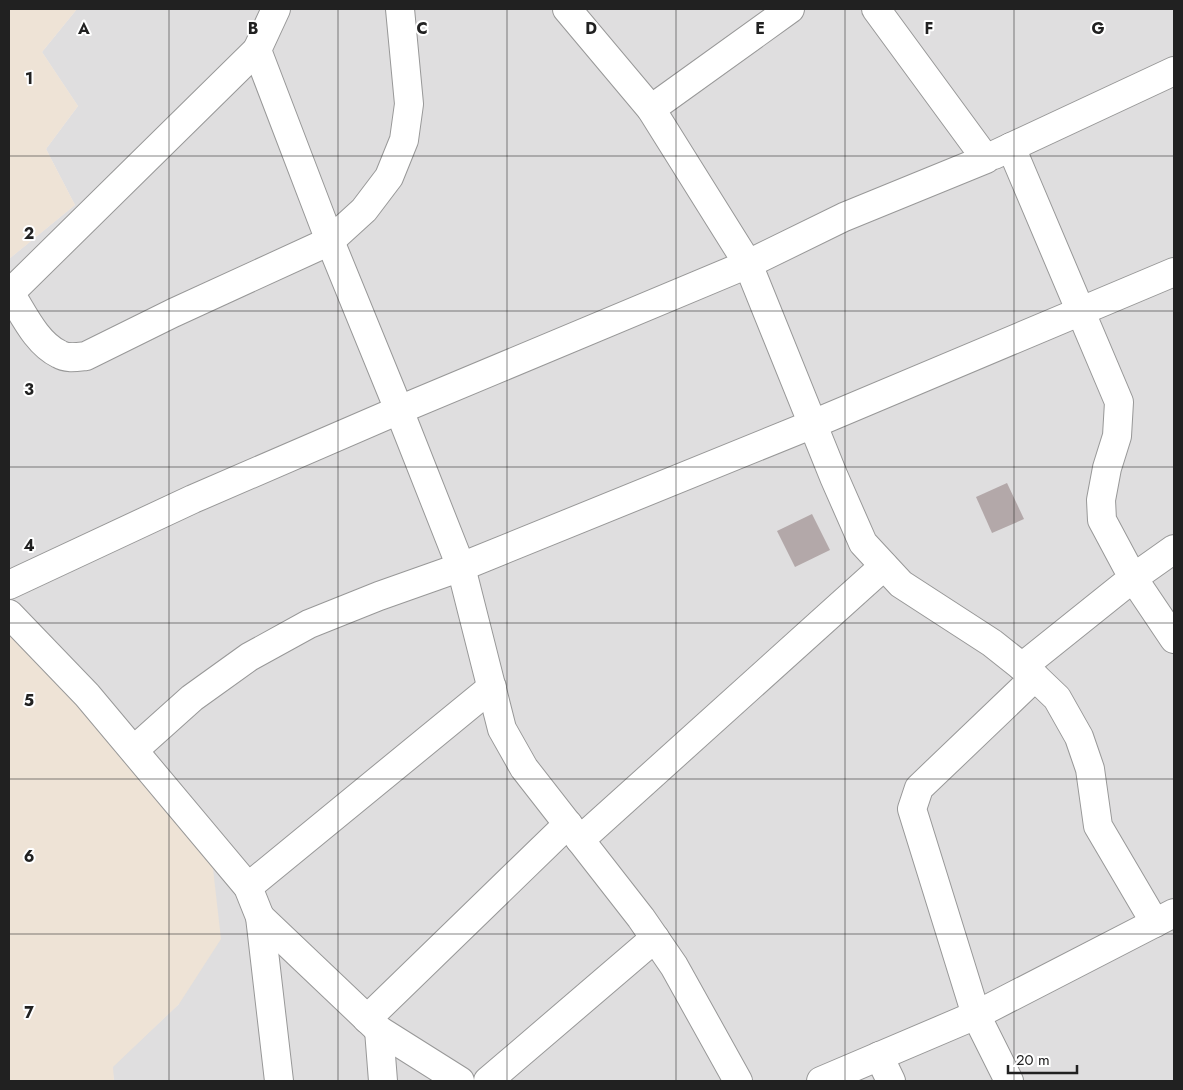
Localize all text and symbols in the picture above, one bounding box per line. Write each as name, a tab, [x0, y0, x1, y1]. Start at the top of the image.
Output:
text: A	[77, 17, 90, 40]
text: B	[248, 17, 258, 40]
text: C	[416, 17, 428, 40]
text: D	[585, 17, 597, 40]
text: E	[755, 17, 765, 40]
text: F	[925, 17, 933, 40]
text: G	[1091, 17, 1105, 40]
text: 1	[25, 67, 33, 90]
text: 2	[24, 222, 34, 245]
text: 3	[24, 378, 34, 401]
text: 4	[23, 534, 35, 557]
text: 5	[24, 689, 34, 712]
text: 6	[24, 845, 34, 868]
text: 7	[24, 1001, 34, 1024]
scale bar	[1008, 1042, 1077, 1074]
text: 20 m	[1016, 1049, 1050, 1071]

